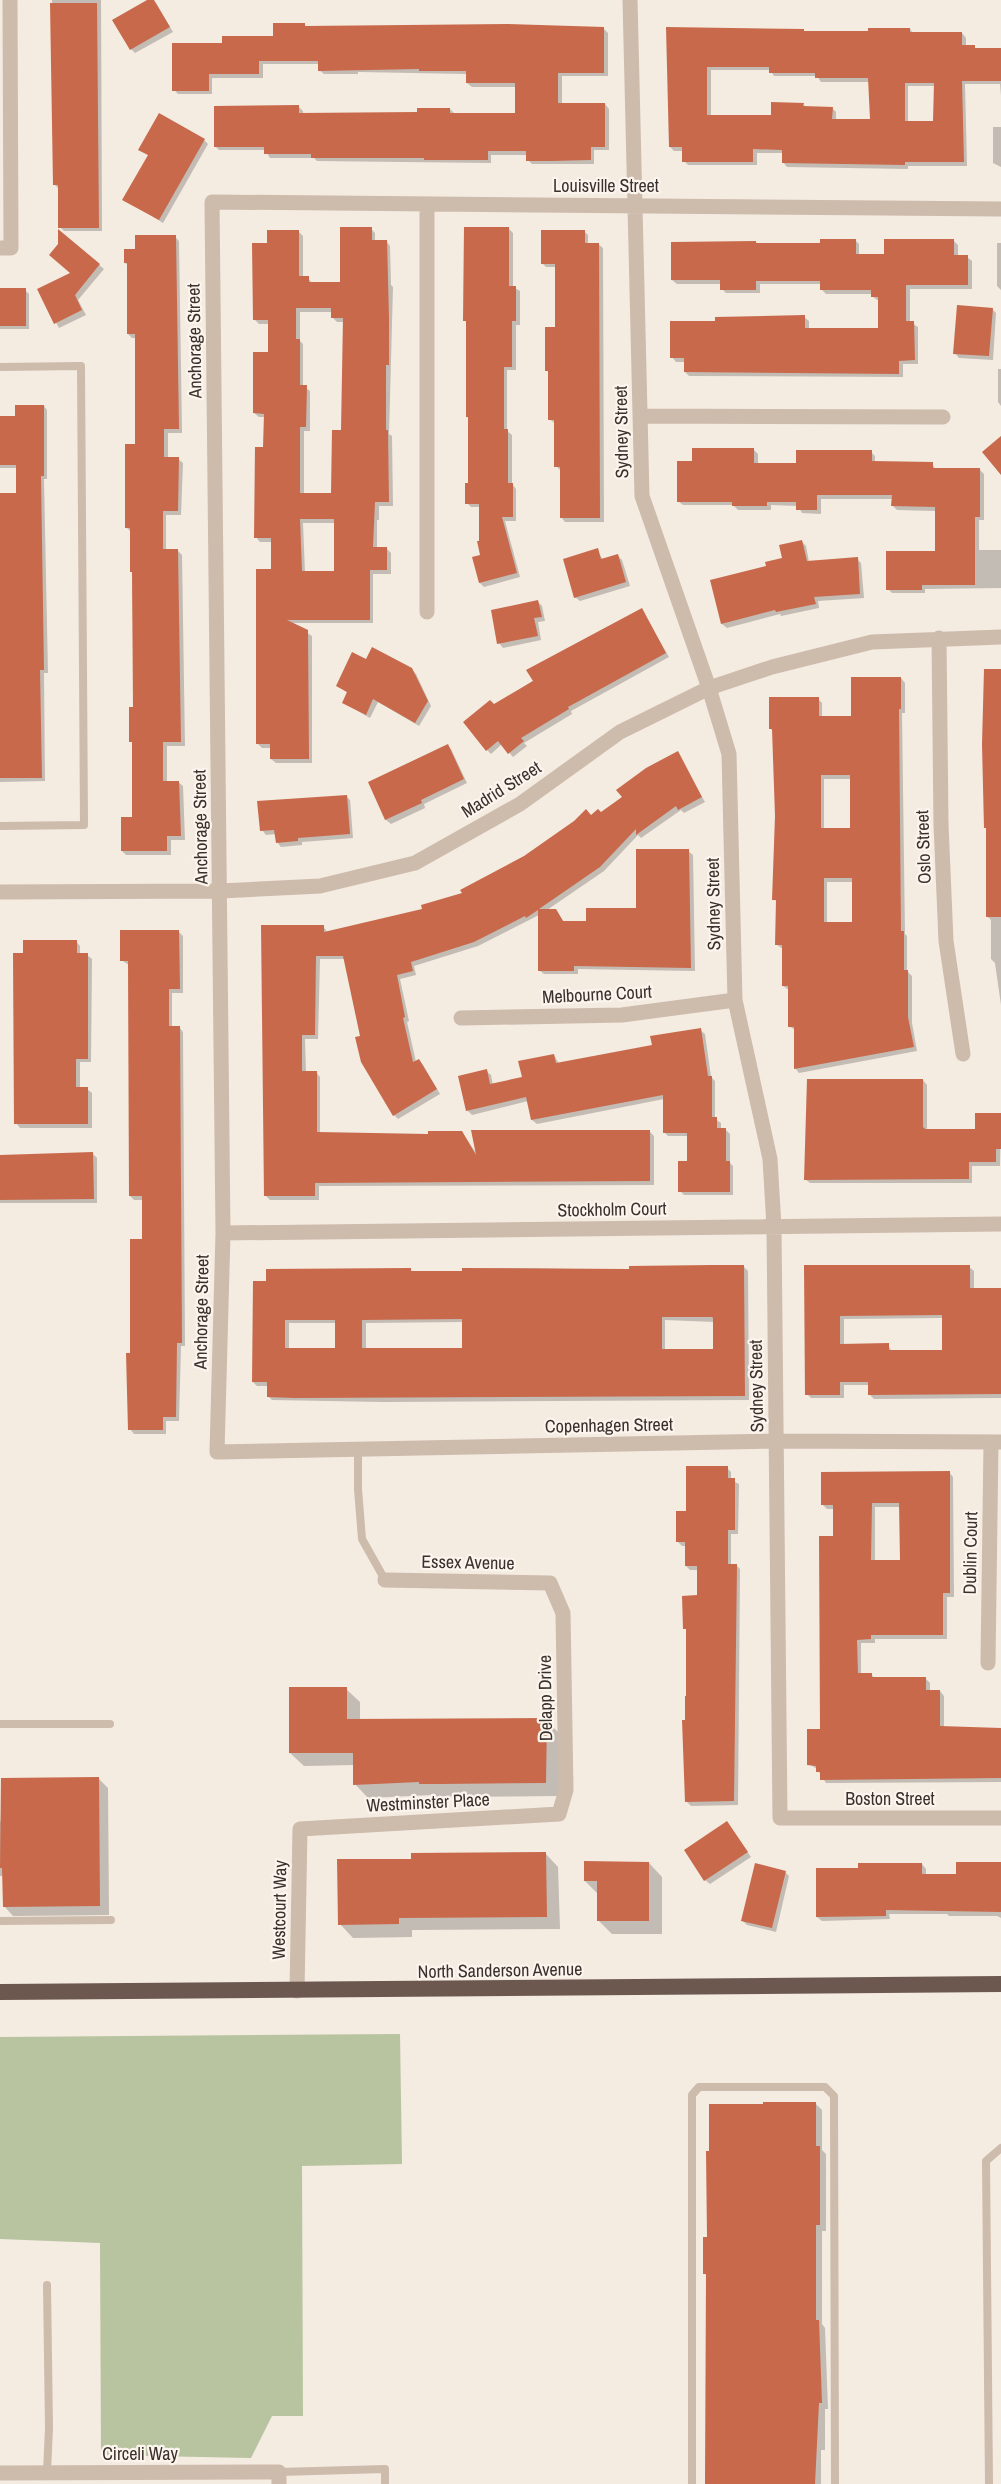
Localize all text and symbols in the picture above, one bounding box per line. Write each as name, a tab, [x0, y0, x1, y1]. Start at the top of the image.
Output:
street label: Louisville Street	[553, 173, 659, 198]
street label: Anchorage Street	[180, 283, 208, 400]
street label: Sydney Street	[608, 385, 634, 479]
street label: Madrid Street	[456, 755, 546, 823]
street label: Anchorage Street	[186, 769, 214, 886]
street label: Oslo Street	[909, 810, 937, 884]
street label: Sydney Street	[700, 857, 726, 951]
street label: Melbourne Court	[541, 979, 653, 1009]
street label: Stockholm Court	[557, 1196, 667, 1222]
street label: Anchorage Street	[187, 1254, 215, 1371]
street label: Sydney Street	[743, 1339, 769, 1433]
street label: Copenhagen Street	[545, 1411, 673, 1439]
street label: Dublin Court	[957, 1511, 983, 1595]
street label: Essex Avenue	[421, 1549, 515, 1575]
street label: Delapp Drive	[532, 1655, 558, 1741]
street label: Westminster Place	[366, 1786, 490, 1818]
street label: Boston Street	[845, 1786, 935, 1811]
street label: Westcourt Way	[266, 1860, 292, 1960]
street label: North Sanderson Avenue	[417, 1956, 583, 1984]
street label: Circeli Way	[102, 2441, 178, 2466]

